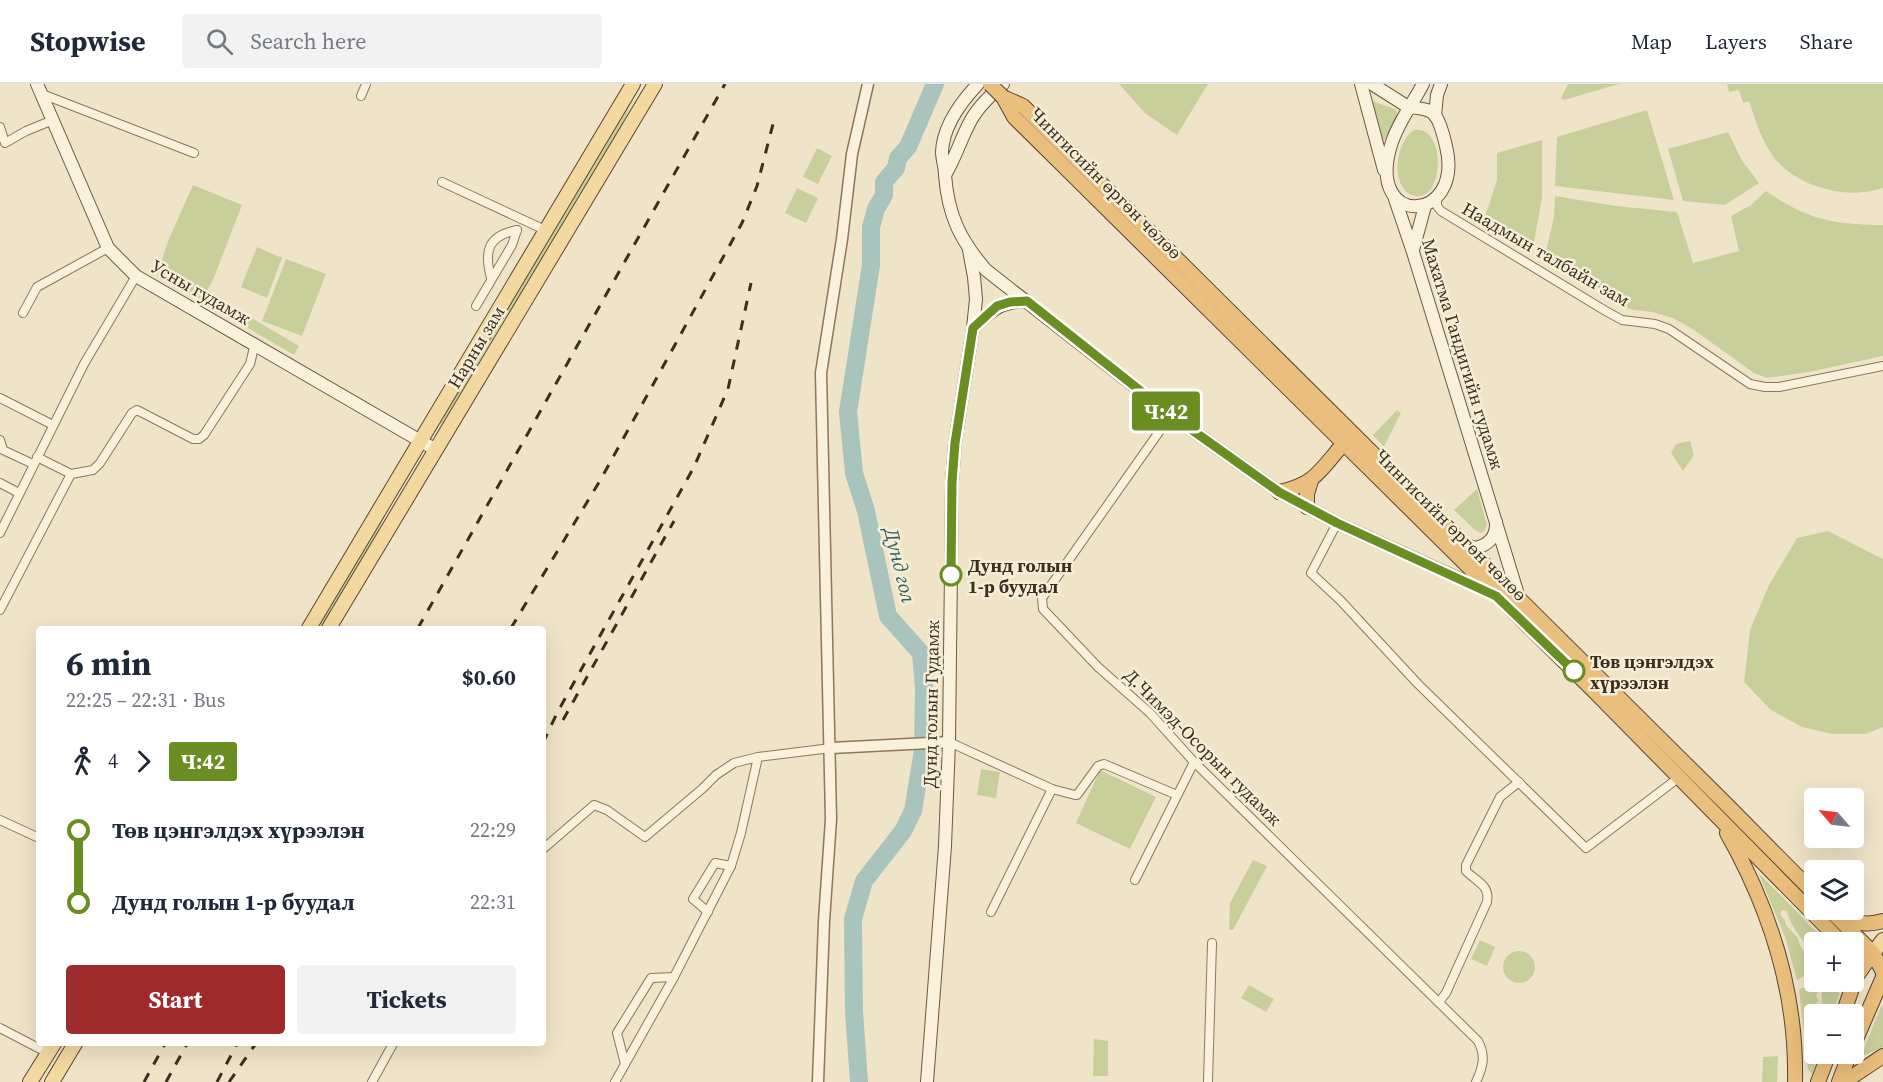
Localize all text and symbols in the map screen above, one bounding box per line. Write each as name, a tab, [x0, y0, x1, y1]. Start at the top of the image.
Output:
search box	[182, 14, 602, 68]
text: Stopwise	[30, 22, 146, 60]
icon: search	[203, 25, 236, 58]
text: Search here	[251, 26, 367, 56]
text: Map	[1631, 27, 1672, 56]
text: Layers	[1705, 27, 1767, 56]
text: Share	[1800, 27, 1853, 56]
street label: Чингисийн өргөн чөлөө	[1024, 101, 1188, 265]
street label: Наадмын талбайн зам	[1458, 196, 1634, 312]
street label: Махатма Гандигийн гудамж	[1416, 235, 1510, 473]
street label: Усны гудамж	[146, 253, 256, 331]
street label: Нарны зам	[441, 301, 511, 393]
line badge: Ч:42	[1124, 392, 1208, 430]
text: Ч:42	[1144, 397, 1188, 426]
street label: Чингисийн өргөн чөлөө	[1369, 443, 1533, 607]
water label: Дунд гол	[877, 522, 923, 606]
place label: Дунд голын 1-р буудал	[968, 553, 1073, 599]
marker: Дунд голын 1-р буудал	[940, 564, 962, 586]
street label: Дунд голын Гудамж	[917, 619, 945, 788]
text: 6 min	[66, 641, 152, 686]
place label: Төв цэнгэлдэх хүрээлэн	[1590, 649, 1714, 695]
marker: Төв цэнгэлдэх хүрээлэн	[1563, 660, 1585, 682]
text: $0.60	[462, 662, 516, 692]
street label: Д.Чимэд-Осорын гудамж	[1119, 663, 1287, 831]
text: 22:25 – 22:31 · Bus	[66, 686, 225, 714]
icon: walk	[66, 745, 99, 778]
icon: forward	[127, 745, 160, 778]
text: 4	[108, 747, 118, 775]
text: Ч:42	[181, 747, 225, 776]
north arrow	[1804, 788, 1864, 848]
map controls	[1804, 788, 1864, 1064]
text: Төв цэнгэлдэх хүрээлэн	[112, 815, 365, 845]
text: 22:29	[470, 816, 516, 844]
button: layers	[1804, 860, 1864, 920]
text: Дунд голын 1-р буудал	[112, 887, 355, 917]
text: 22:31	[470, 888, 516, 916]
button: +	[1804, 932, 1864, 992]
button: Start	[66, 965, 285, 1034]
button: Tickets	[297, 965, 516, 1034]
button: −	[1804, 1004, 1864, 1064]

